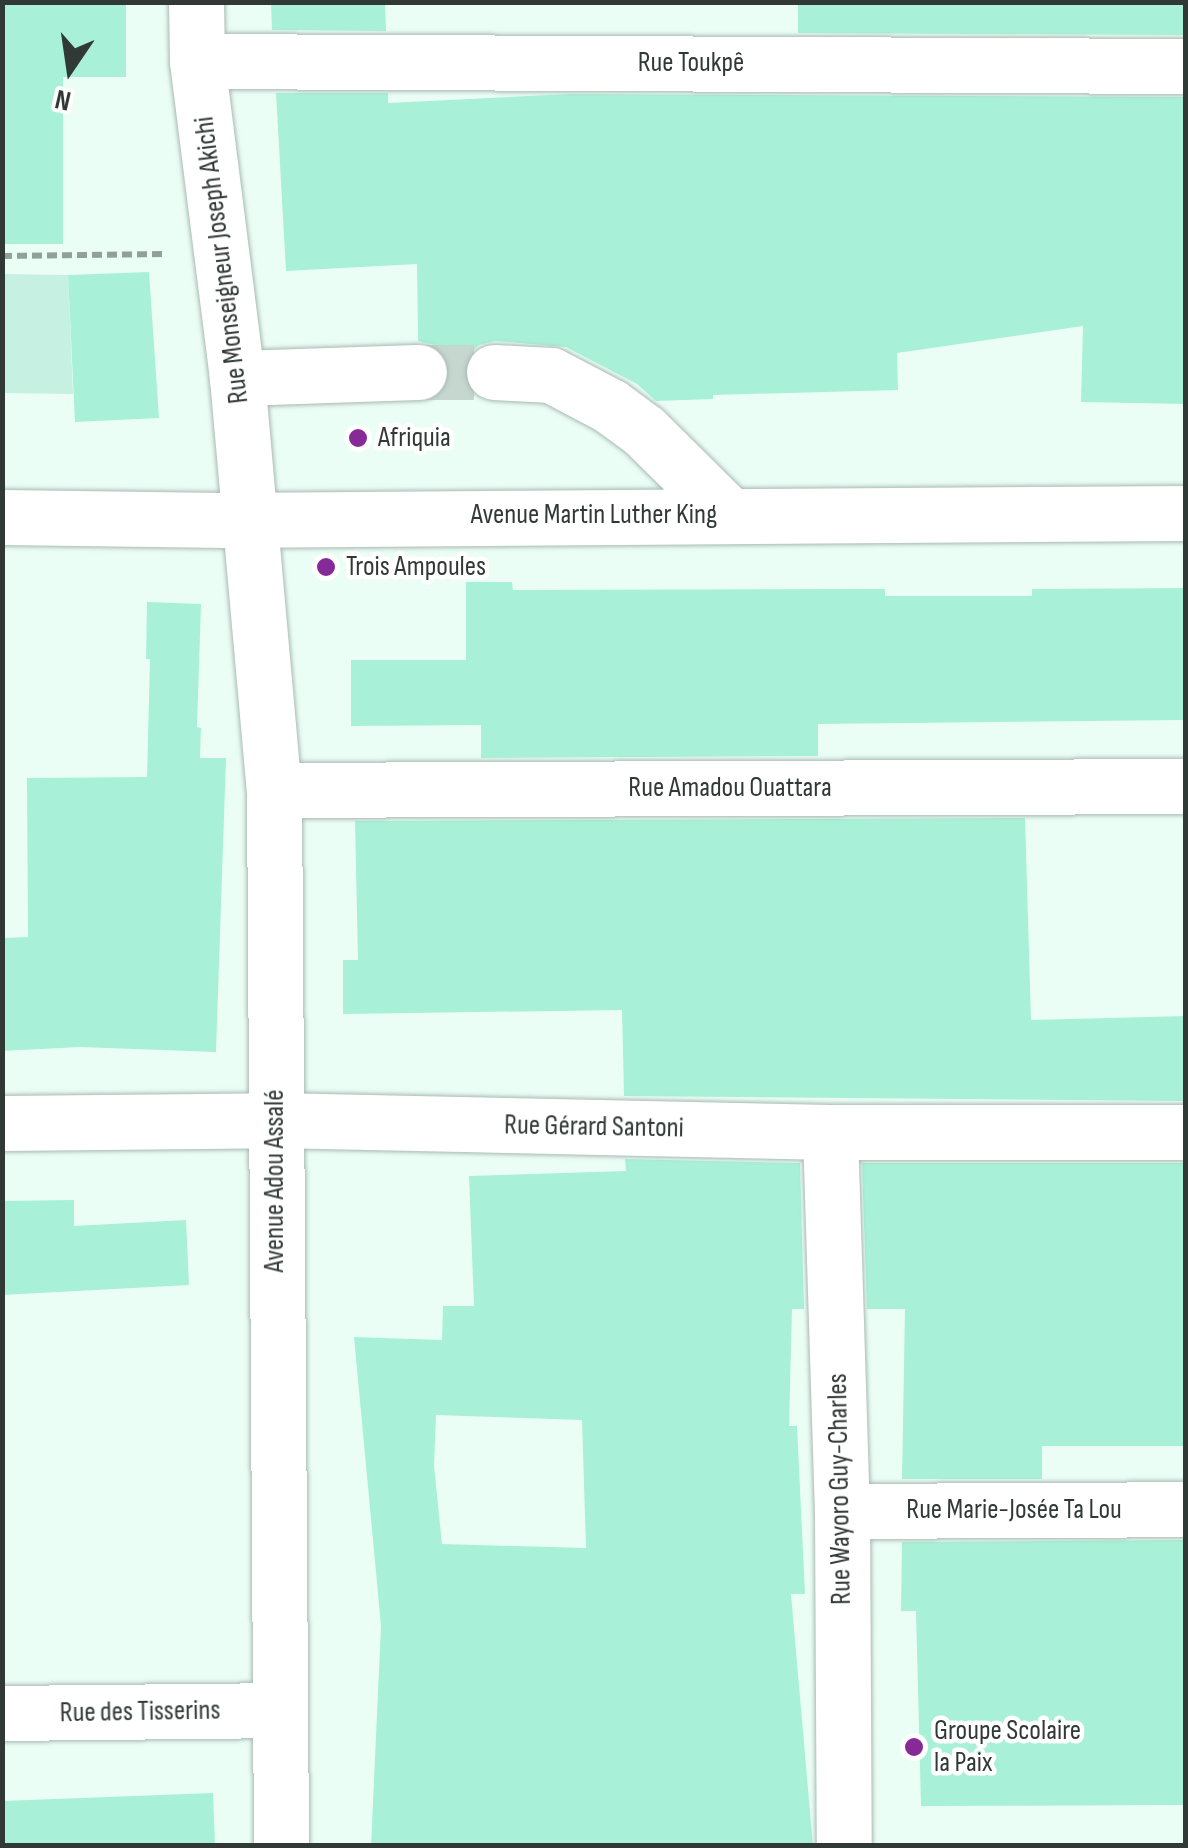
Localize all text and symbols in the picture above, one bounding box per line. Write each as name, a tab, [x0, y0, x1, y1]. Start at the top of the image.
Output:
north arrow	[20, 20, 120, 120]
street label: Rue Toukpê	[638, 46, 744, 80]
text: N	[52, 82, 74, 117]
street label: Rue Monseigneur Joseph Akichi	[188, 115, 256, 405]
place label: Afriquia	[378, 421, 451, 455]
marker: Afriquia	[347, 427, 369, 449]
street label: Avenue Martin Luther King	[471, 498, 717, 532]
place label: Trois Ampoules	[346, 550, 486, 584]
marker: Trois Ampoules	[315, 556, 337, 578]
street label: Rue Amadou Ouattara	[628, 771, 832, 805]
street label: Avenue Adou Assalé	[258, 1090, 292, 1272]
street label: Rue Gérard Santoni	[504, 1109, 684, 1145]
street label: Rue Wayoro Guy-Charles	[821, 1373, 859, 1605]
street label: Rue Marie-Josée Ta Lou	[906, 1493, 1122, 1527]
street label: Rue des Tisserins	[59, 1694, 221, 1730]
place label: Groupe Scolaire la Paix	[934, 1714, 1081, 1780]
marker: Groupe Scolaire la Paix	[903, 1736, 925, 1758]

